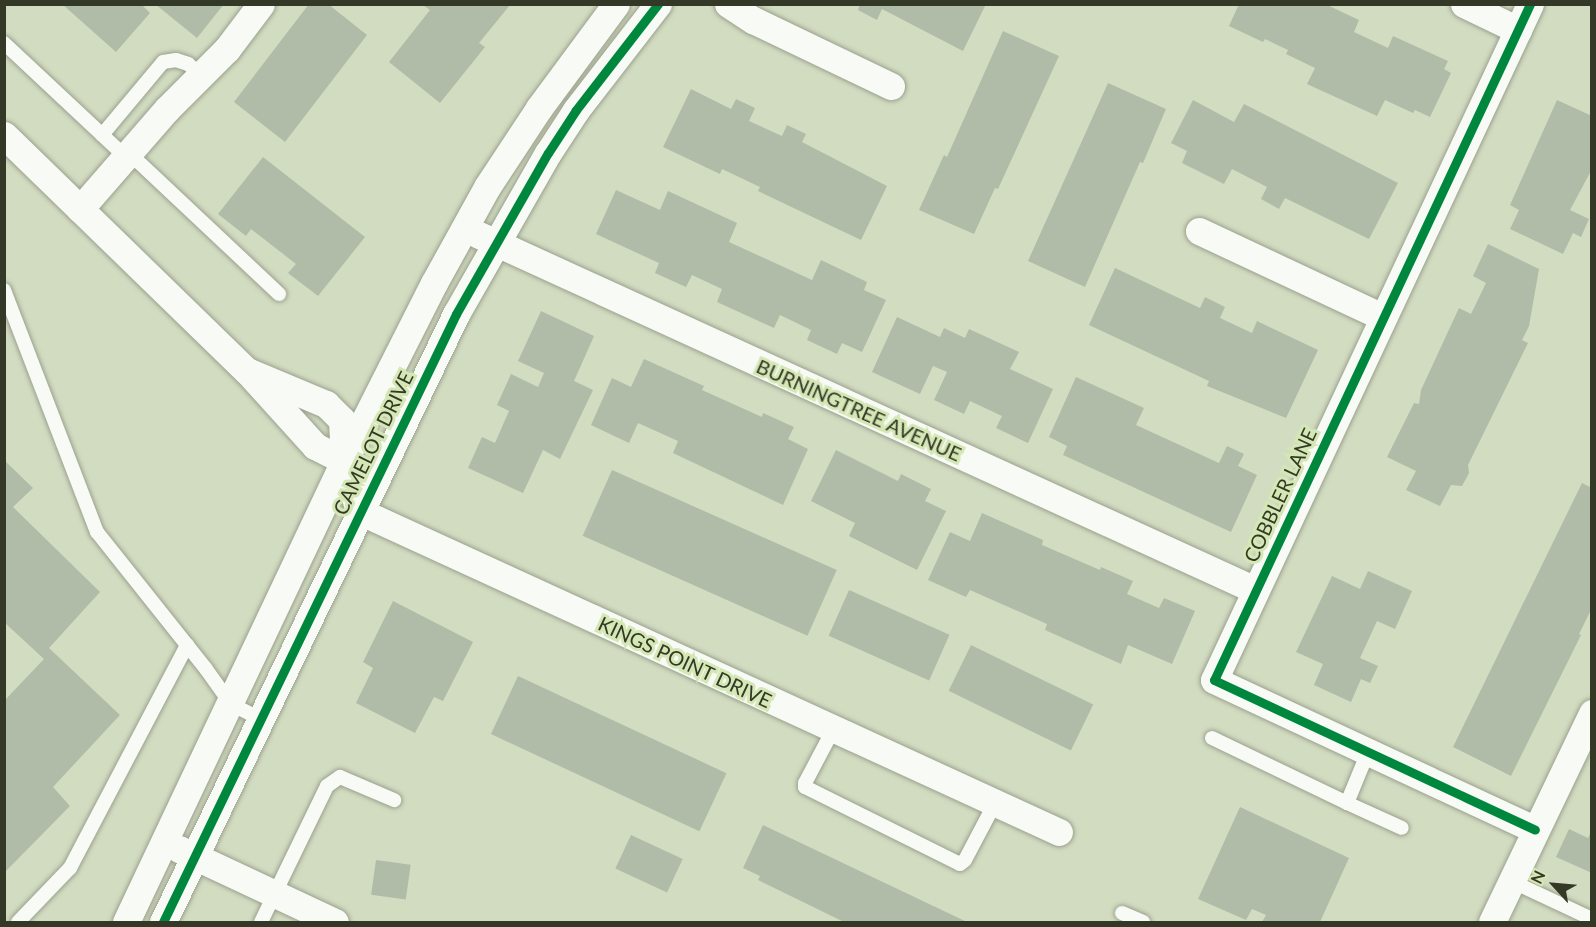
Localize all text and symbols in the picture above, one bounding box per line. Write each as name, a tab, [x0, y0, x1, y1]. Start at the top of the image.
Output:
street label: BURNINGTREE AVENUE	[752, 354, 966, 466]
street label: CAMELOT DRIVE	[328, 367, 418, 519]
street label: COBBLER LANE	[1238, 424, 1322, 566]
street label: KINGS POINT DRIVE	[594, 611, 776, 713]
north arrow	[1524, 855, 1584, 915]
text: N	[1526, 867, 1549, 887]

